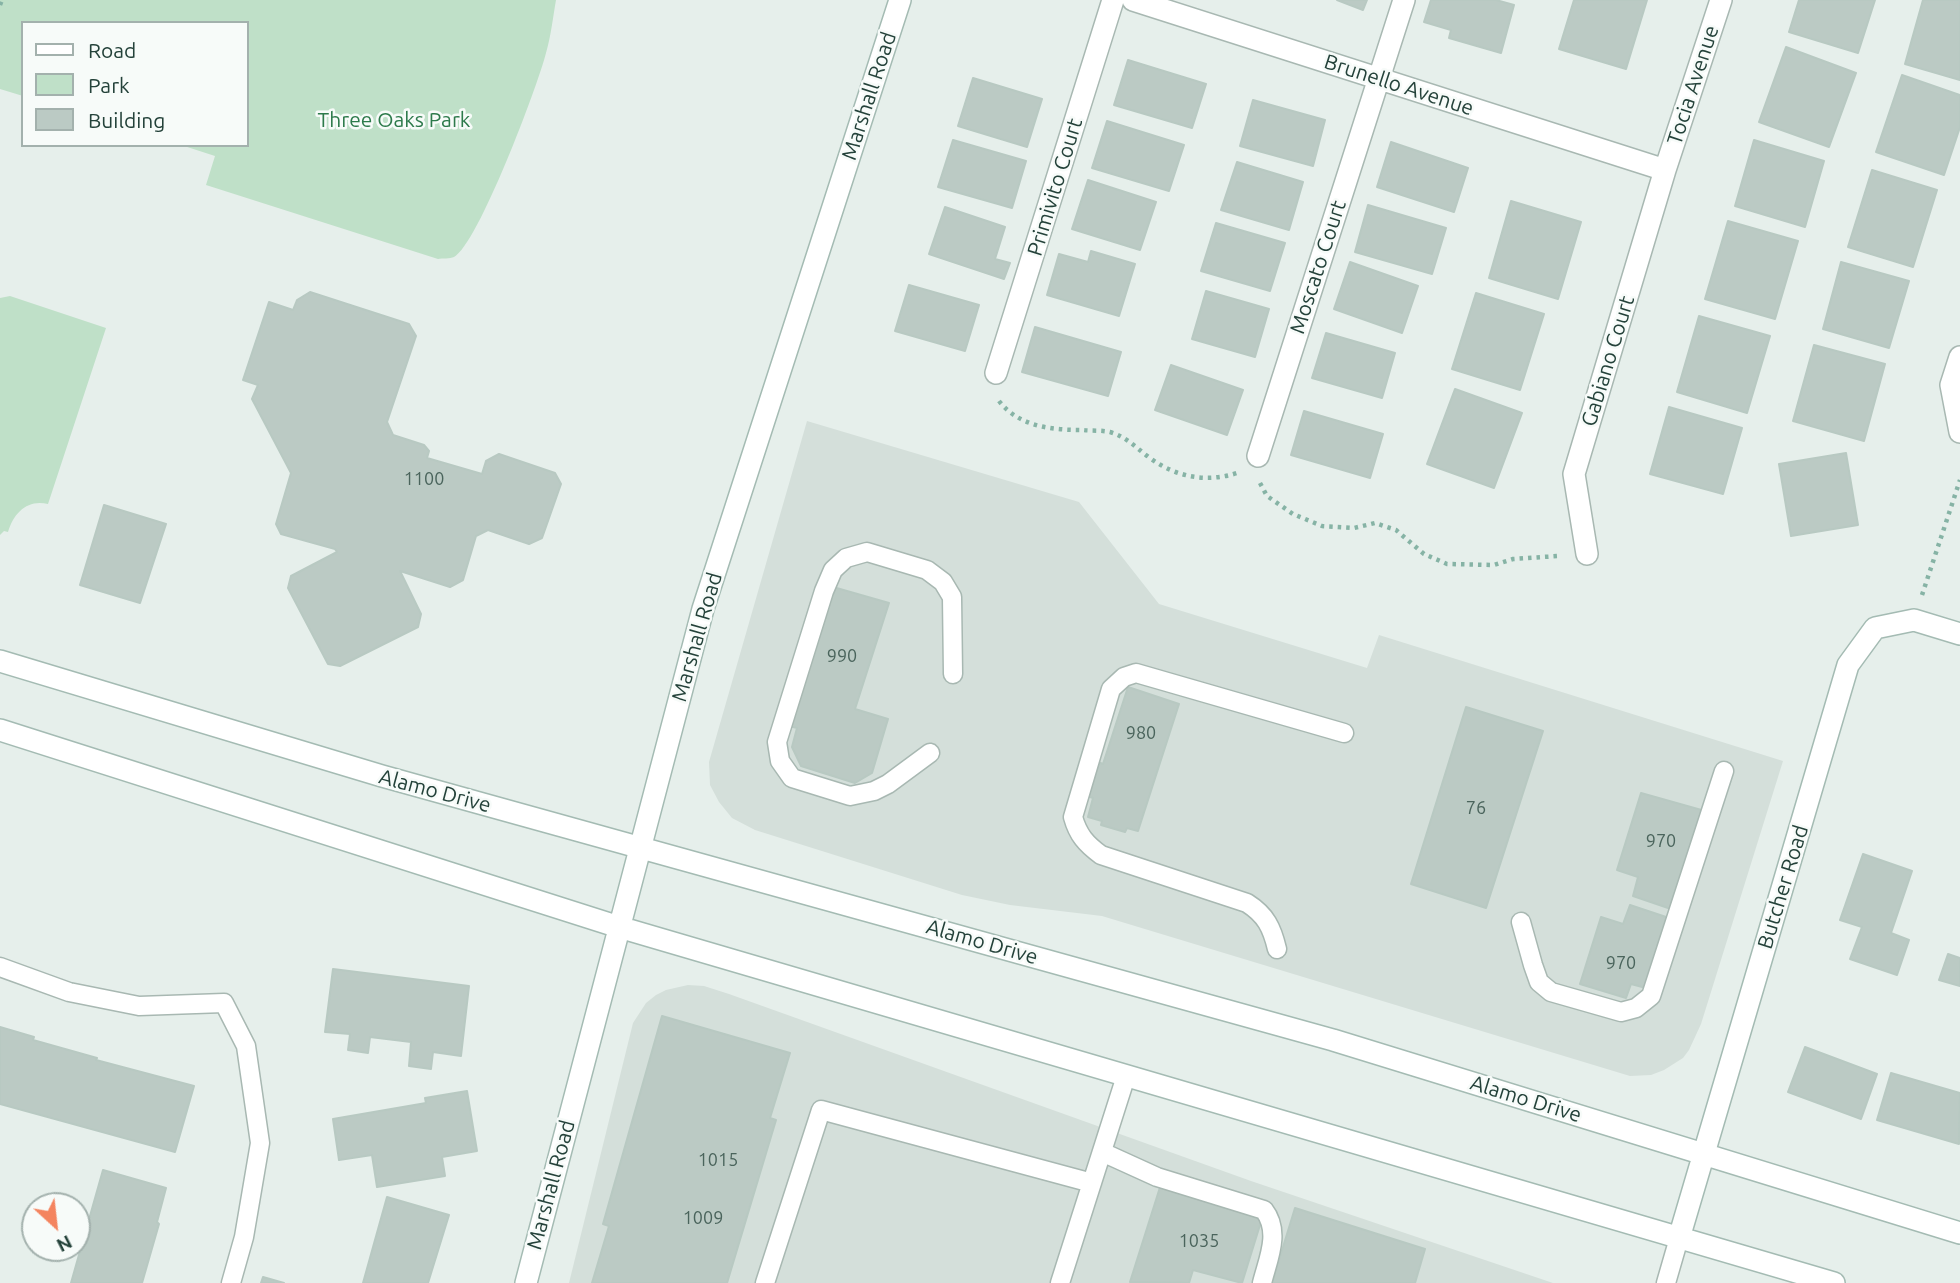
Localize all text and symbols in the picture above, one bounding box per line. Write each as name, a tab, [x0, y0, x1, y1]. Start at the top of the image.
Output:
legend	[21, 21, 248, 147]
street label: Tocia Avenue	[1662, 22, 1724, 148]
street label: Marshall Road	[836, 29, 902, 163]
text: Road	[88, 38, 136, 62]
street label: Brunello Avenue	[1321, 49, 1477, 121]
text: Park	[88, 73, 130, 97]
park label: Three Oaks Park	[318, 107, 470, 133]
text: Building	[88, 108, 165, 132]
street label: Primivito Court	[1022, 115, 1088, 259]
street label: Moscato Court	[1285, 197, 1351, 337]
street label: Gabiano Court	[1576, 293, 1640, 429]
house number: 1100	[404, 468, 444, 490]
street label: Marshall Road	[667, 570, 727, 704]
house number: 990	[827, 645, 857, 667]
house number: 980	[1126, 722, 1156, 744]
street label: Alamo Drive	[376, 764, 494, 818]
house number: 76	[1466, 797, 1486, 819]
street label: Butcher Road	[1752, 822, 1814, 952]
house number: 970	[1646, 830, 1676, 852]
street label: Alamo Drive	[923, 914, 1041, 970]
house number: 970	[1606, 952, 1636, 974]
street label: Alamo Drive	[1467, 1070, 1585, 1128]
street label: Marshall Road	[522, 1117, 580, 1253]
house number: 1015	[698, 1149, 738, 1171]
north arrow	[21, 1192, 91, 1262]
house number: 1009	[683, 1207, 723, 1229]
house number: 1035	[1179, 1230, 1219, 1252]
text: N	[53, 1231, 76, 1257]

